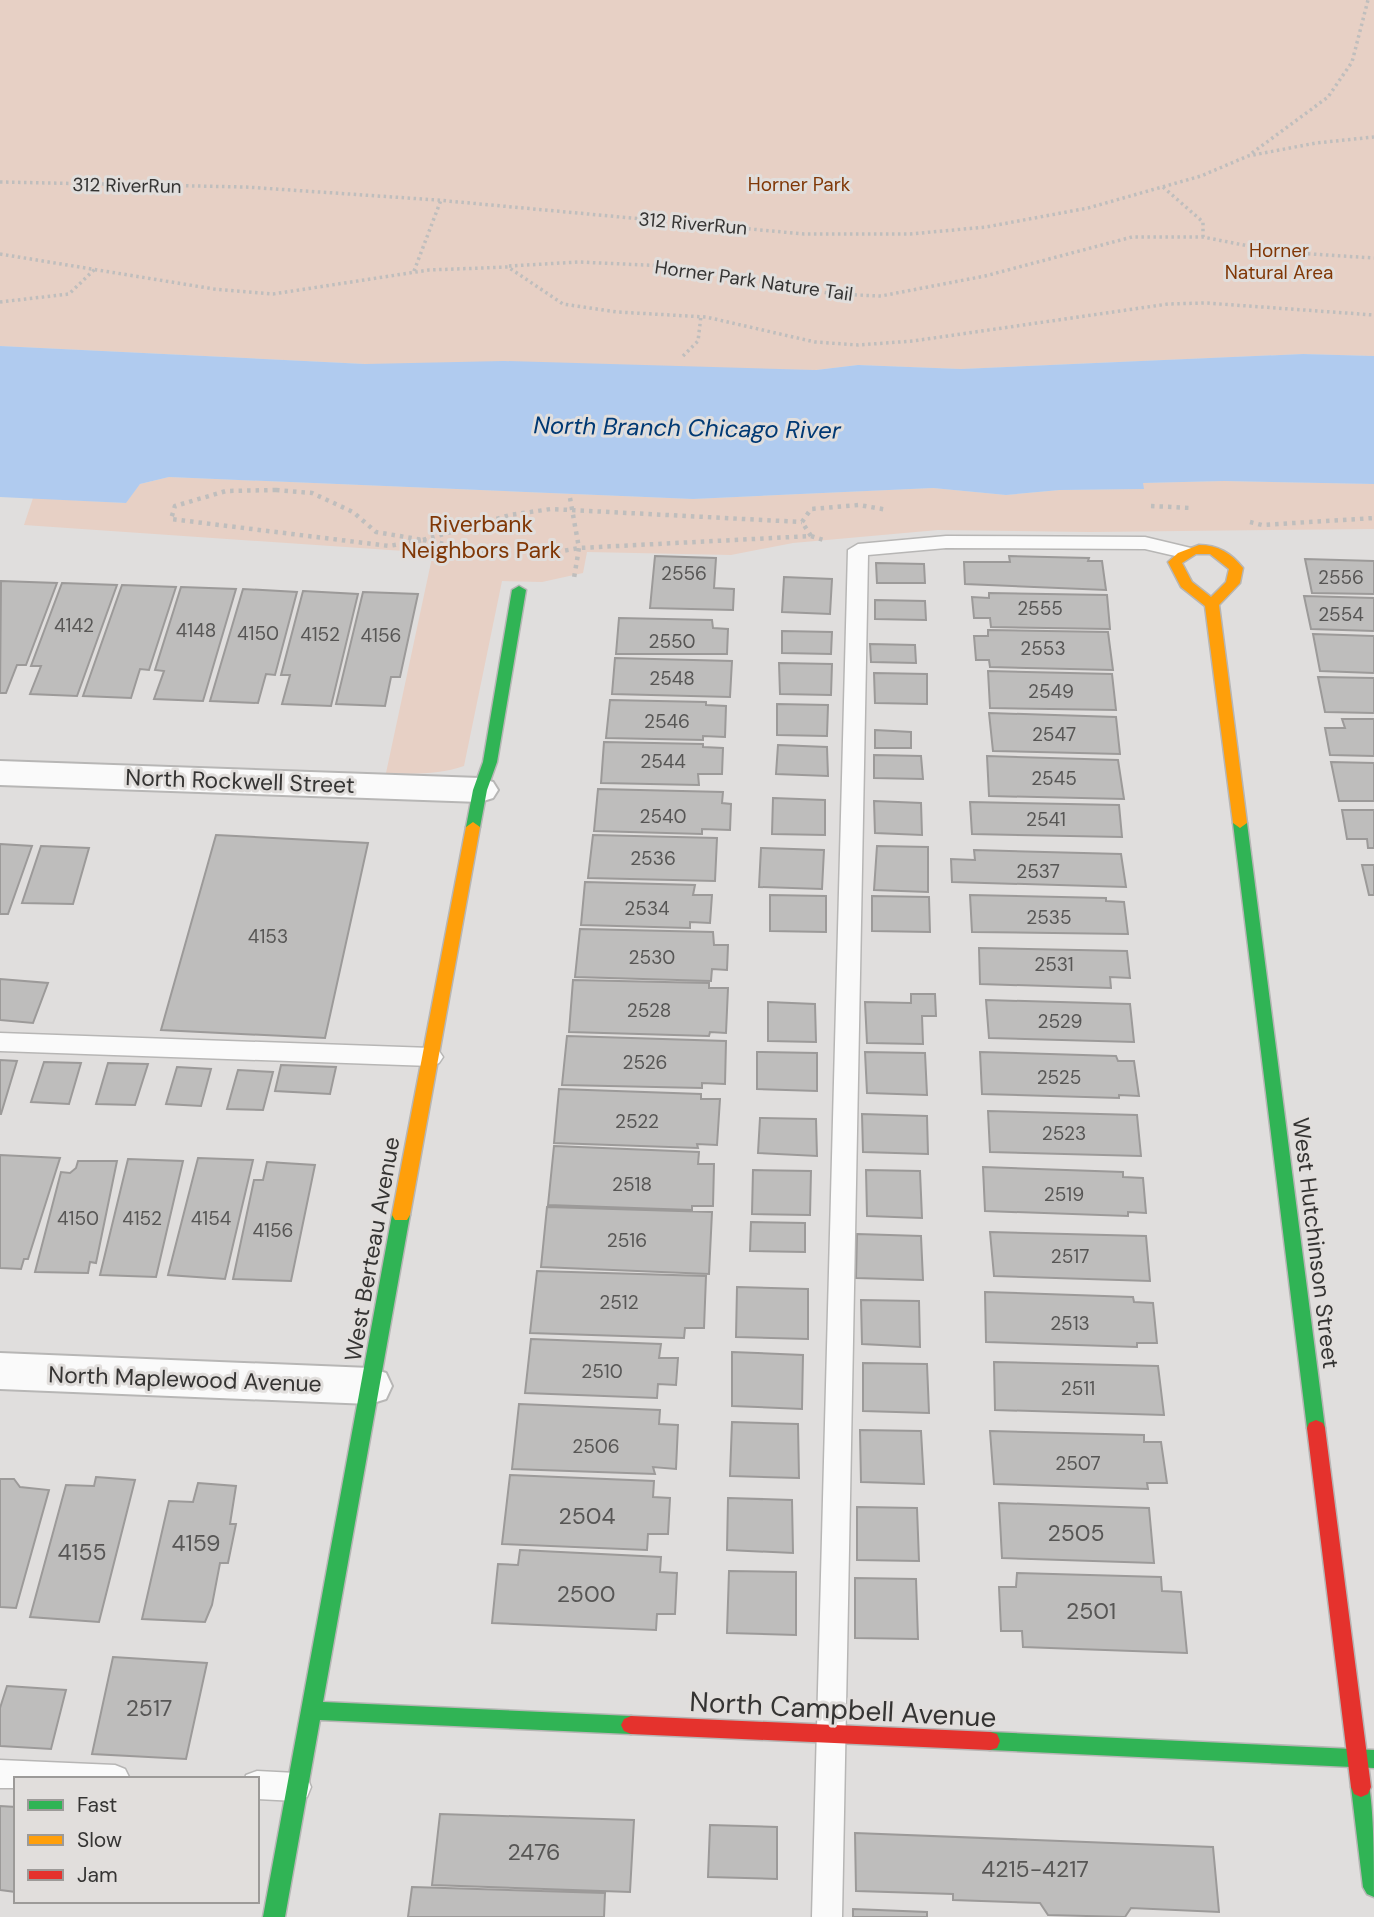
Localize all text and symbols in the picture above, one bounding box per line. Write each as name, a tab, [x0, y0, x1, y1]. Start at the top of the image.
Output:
street label: 312 RiverRun	[72, 172, 182, 199]
park label: Horner Park	[748, 172, 851, 197]
street label: 312 RiverRun	[638, 206, 748, 241]
park label: Horner Natural Area	[1225, 238, 1333, 285]
street label: Horner Park Nature Tail	[653, 254, 855, 307]
water label: North Branch Chicago River	[533, 409, 842, 446]
park label: Riverbank Neighbors Park	[401, 509, 561, 565]
house number: 2556	[661, 561, 707, 586]
house number: 2556	[1318, 565, 1364, 590]
house number: 2555	[1017, 596, 1063, 621]
house number: 2554	[1318, 602, 1364, 627]
house number: 4142	[54, 613, 94, 638]
house number: 4148	[176, 618, 216, 643]
house number: 4150	[237, 621, 279, 646]
house number: 4152	[300, 622, 340, 647]
house number: 4156	[361, 623, 401, 648]
house number: 2550	[648, 629, 696, 654]
house number: 2553	[1020, 636, 1066, 661]
house number: 2548	[649, 666, 695, 691]
house number: 2549	[1028, 679, 1074, 704]
house number: 2546	[644, 709, 690, 734]
house number: 2547	[1032, 722, 1076, 747]
house number: 2544	[640, 749, 686, 774]
street label: North Rockwell Street	[125, 762, 355, 800]
house number: 2545	[1031, 766, 1077, 791]
house number: 2540	[639, 804, 687, 829]
house number: 2541	[1026, 807, 1066, 832]
house number: 2536	[630, 846, 676, 871]
house number: 2537	[1016, 859, 1060, 884]
house number: 2534	[624, 896, 670, 921]
house number: 2535	[1026, 905, 1072, 930]
house number: 4153	[248, 924, 288, 949]
house number: 2530	[629, 945, 675, 970]
house number: 2531	[1034, 952, 1074, 977]
house number: 2528	[627, 998, 671, 1023]
house number: 2529	[1038, 1009, 1082, 1034]
house number: 2526	[622, 1050, 668, 1075]
house number: 2525	[1037, 1065, 1081, 1090]
house number: 2522	[615, 1109, 659, 1134]
street label: West Hutchinson Street	[1286, 1116, 1346, 1370]
house number: 2523	[1042, 1121, 1086, 1146]
street label: West Berteau Avenue	[337, 1134, 407, 1364]
house number: 2518	[612, 1172, 652, 1197]
house number: 2519	[1044, 1182, 1084, 1207]
house number: 4150	[57, 1206, 99, 1231]
house number: 4152	[122, 1206, 162, 1231]
house number: 4154	[191, 1206, 231, 1231]
house number: 4156	[253, 1218, 293, 1243]
house number: 2516	[607, 1228, 647, 1253]
house number: 2517	[1051, 1244, 1089, 1269]
house number: 2512	[599, 1290, 639, 1315]
house number: 2513	[1050, 1311, 1090, 1336]
street label: North Maplewood Avenue	[48, 1359, 322, 1399]
house number: 2510	[581, 1359, 623, 1384]
house number: 2511	[1061, 1376, 1095, 1401]
house number: 2506	[572, 1434, 620, 1459]
house number: 2507	[1055, 1451, 1101, 1476]
house number: 2504	[559, 1501, 616, 1531]
house number: 2505	[1047, 1518, 1105, 1548]
house number: 4159	[172, 1528, 220, 1558]
house number: 4155	[57, 1537, 107, 1567]
house number: 2500	[557, 1579, 615, 1609]
house number: 2501	[1066, 1596, 1116, 1626]
street label: North Campbell Avenue	[689, 1683, 997, 1736]
house number: 2517	[126, 1693, 172, 1723]
legend	[14, 1777, 259, 1903]
text: Fast	[77, 1791, 117, 1819]
text: Slow	[77, 1826, 122, 1854]
house number: 2476	[508, 1837, 560, 1867]
house number: 4215-4217	[981, 1854, 1089, 1884]
text: Jam	[77, 1861, 118, 1889]

